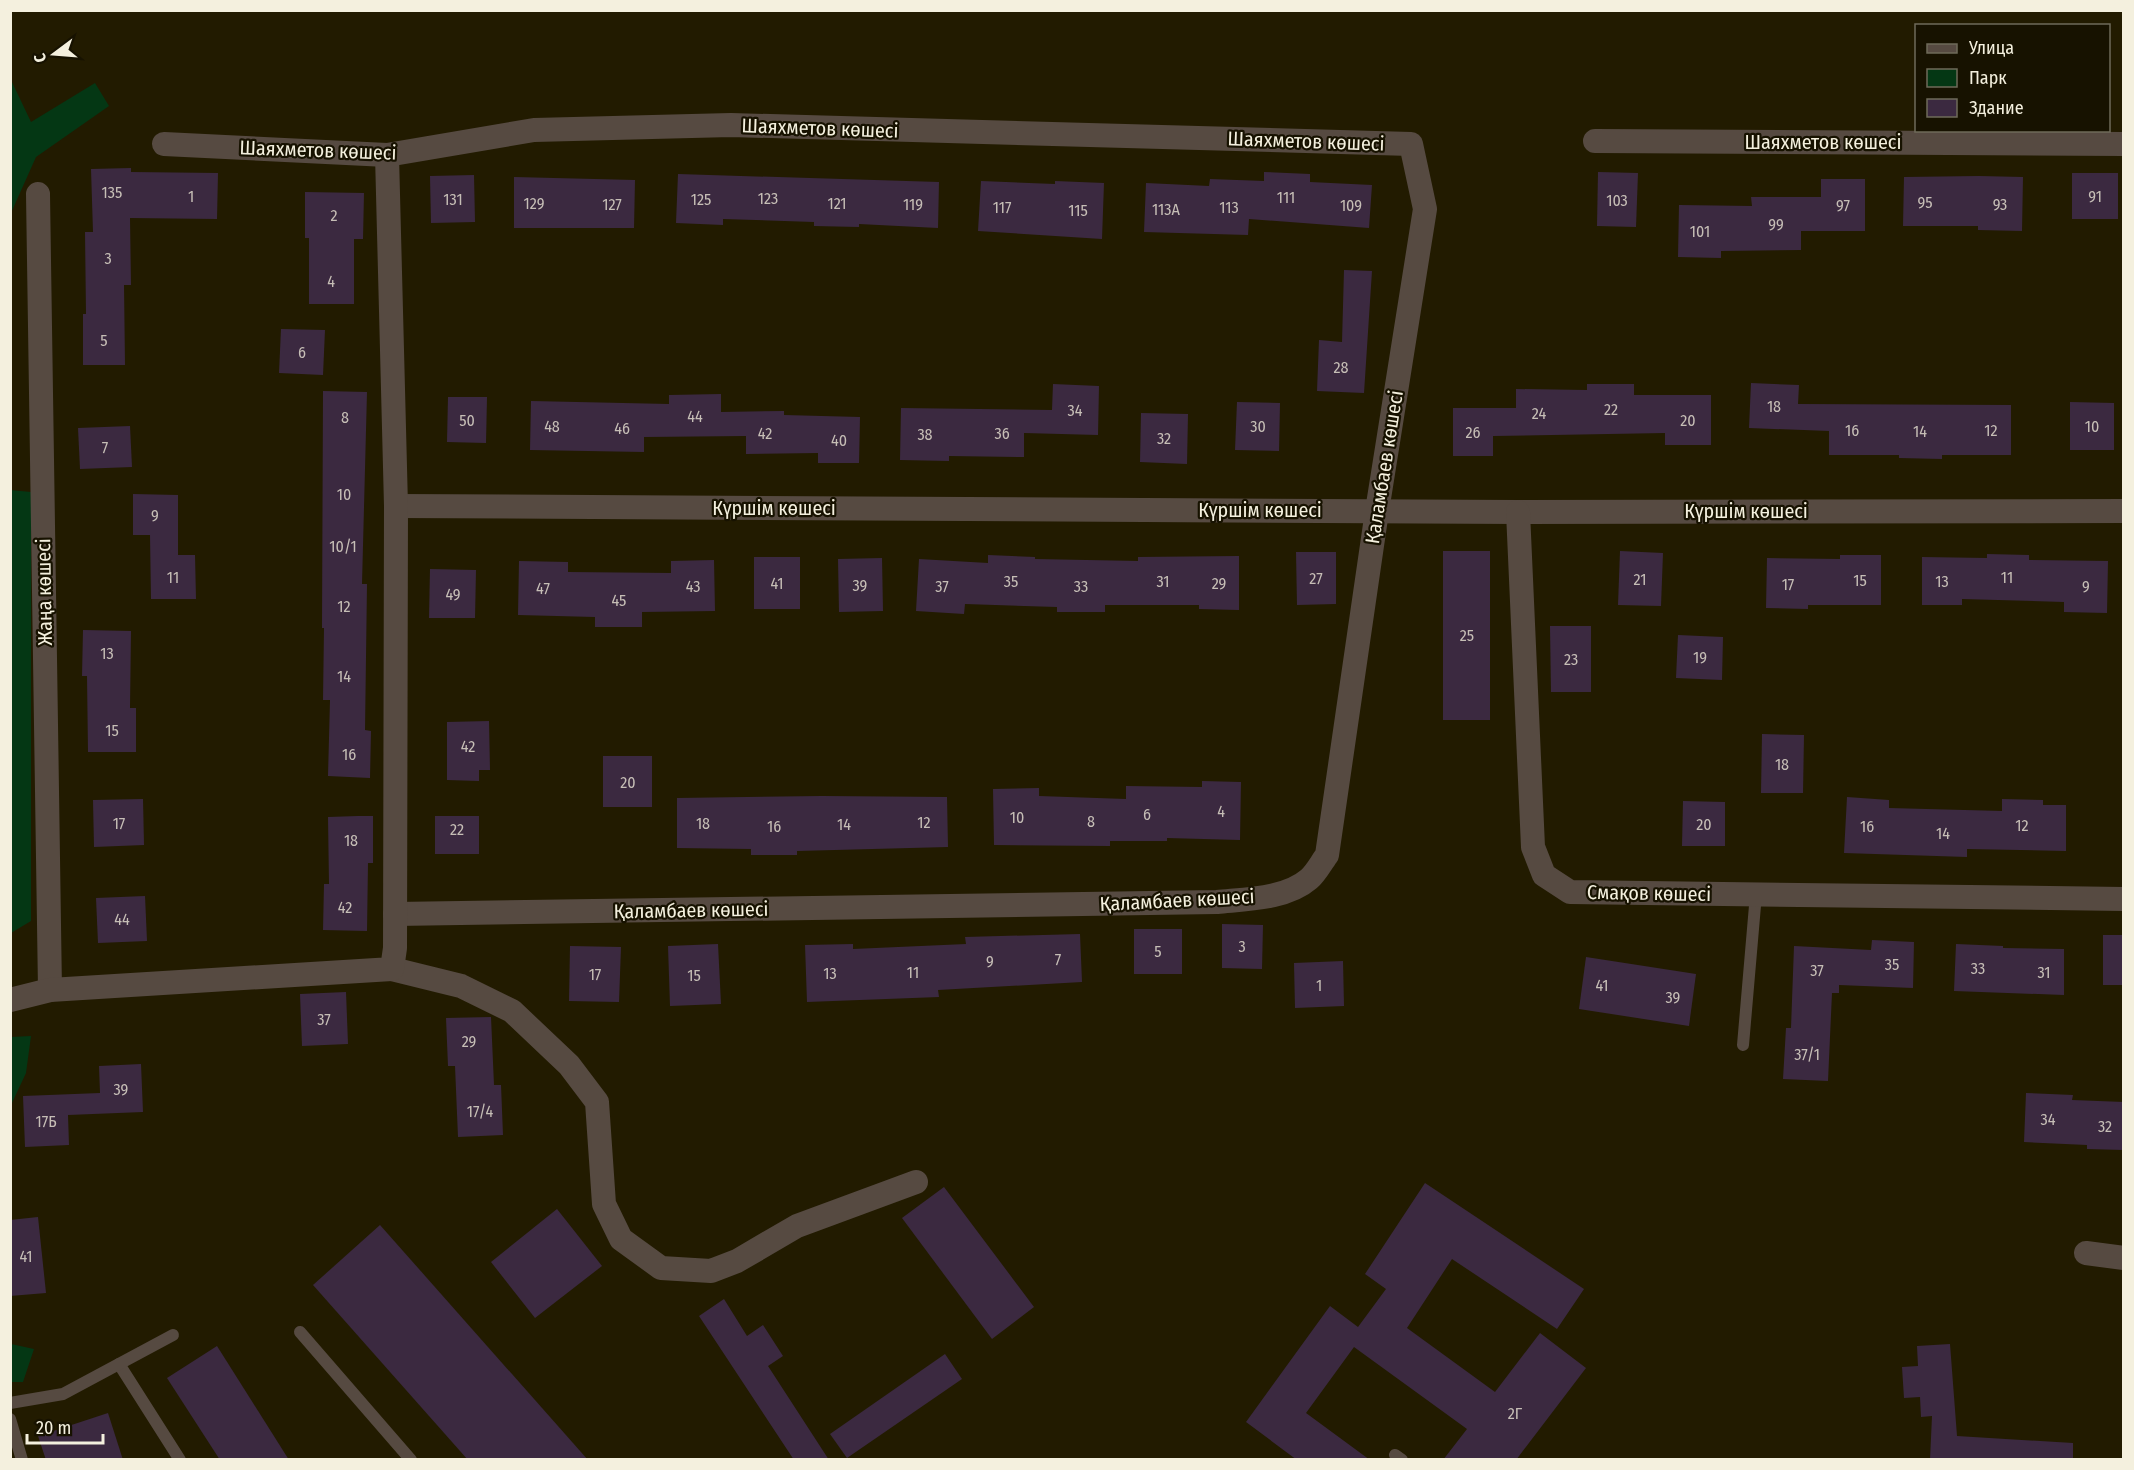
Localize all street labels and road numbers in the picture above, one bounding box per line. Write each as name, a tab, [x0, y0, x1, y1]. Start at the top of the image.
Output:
street label: Шаяхметов көшесі	[741, 113, 899, 143]
street label: Шаяхметов көшесі	[1227, 126, 1385, 156]
street label: Шаяхметов көшесі	[1745, 130, 1901, 154]
street label: Шаяхметов көшесі	[239, 135, 397, 165]
street label: Қаламбаев көшесі	[1360, 389, 1408, 545]
street label: Күршім көшесі	[712, 496, 836, 520]
street label: Күршім көшесі	[1198, 498, 1322, 522]
street label: Күршім көшесі	[1684, 499, 1808, 523]
street label: Жаңа көшесі	[31, 538, 57, 646]
street label: Смақов көшесі	[1587, 880, 1711, 906]
street label: Қаламбаев көшесі	[1099, 884, 1255, 916]
street label: Қаламбаев көшесі	[613, 897, 769, 923]

